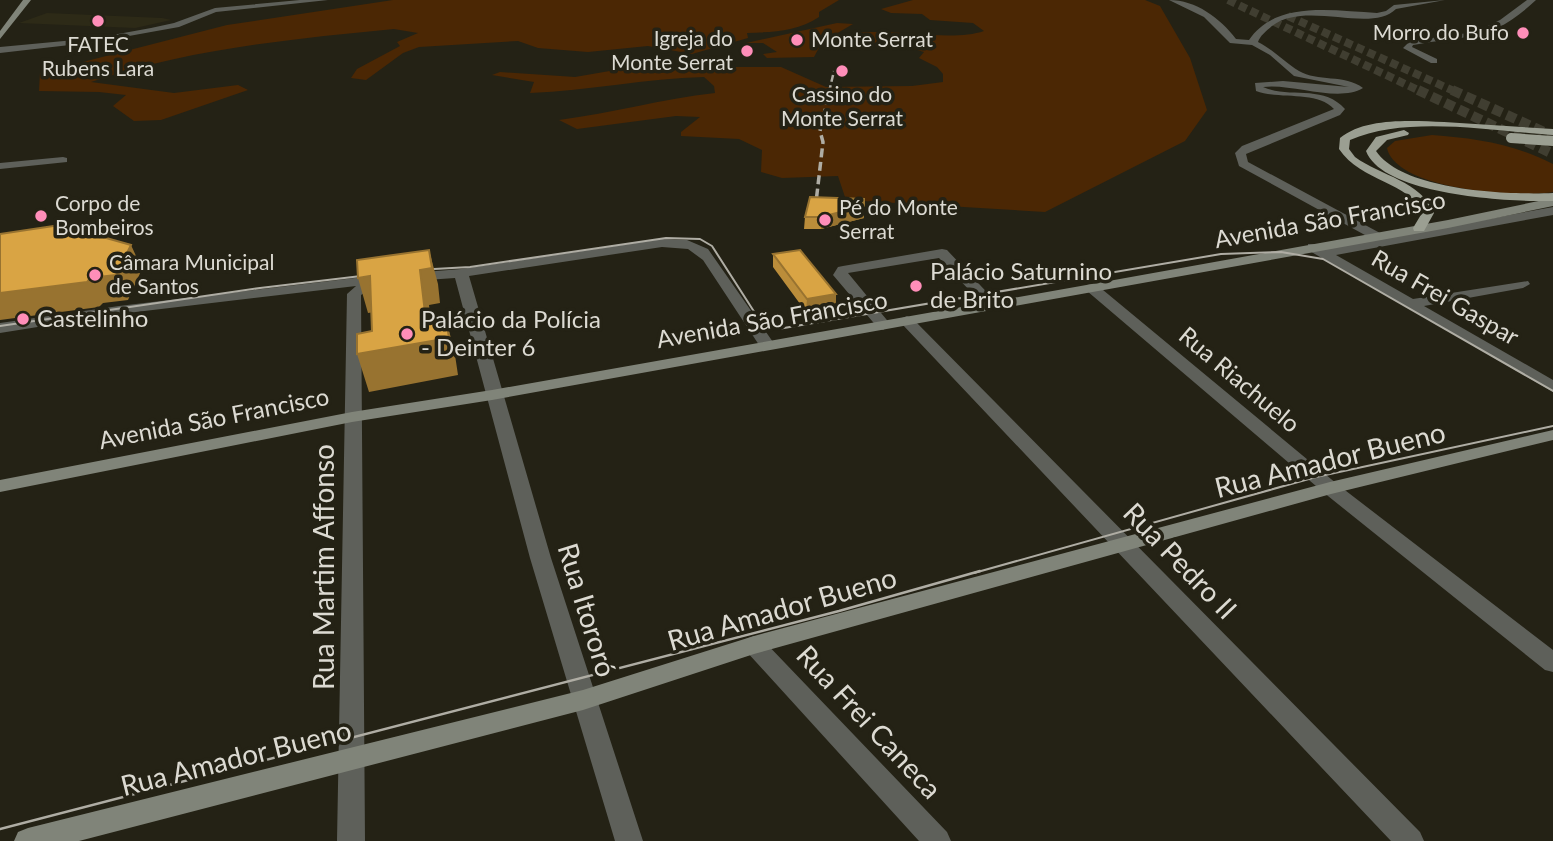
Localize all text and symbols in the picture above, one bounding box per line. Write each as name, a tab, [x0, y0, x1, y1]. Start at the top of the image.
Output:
marker: FATEC Rubens Lara	[90, 13, 106, 29]
place label: Morro do Bufo	[1373, 19, 1509, 44]
place label: Igreja do Monte Serrat	[611, 25, 733, 74]
marker: Morro do Bufo	[1515, 25, 1531, 41]
place label: Monte Serrat	[811, 26, 933, 51]
place label: FATEC Rubens Lara	[42, 31, 154, 80]
marker: Monte Serrat	[789, 32, 805, 48]
marker: Igreja do Monte Serrat	[739, 43, 755, 59]
marker: Cassino do Monte Serrat	[834, 63, 850, 79]
place label: Cassino do Monte Serrat	[781, 81, 903, 130]
street label: Avenida São Francisco	[1212, 184, 1448, 253]
place label: Corpo de Bombeiros	[55, 190, 154, 239]
place label: Pé do Monte Serrat	[839, 194, 958, 243]
marker: Corpo de Bombeiros	[33, 208, 49, 224]
marker: Pé do Monte Serrat	[817, 212, 833, 228]
street label: Rua Frei Gaspar	[1367, 243, 1525, 351]
place label: Câmara Municipal de Santos	[109, 249, 274, 298]
place label: Palácio Saturnino de Brito	[930, 256, 1112, 313]
marker: Câmara Municipal de Santos	[87, 267, 103, 283]
marker: Palácio Saturnino de Brito	[908, 278, 924, 294]
street label: Avenida São Francisco	[654, 284, 890, 353]
place label: Castelinho	[37, 303, 148, 332]
place label: Palácio da Polícia - Deinter 6	[421, 304, 601, 361]
marker: Castelinho	[15, 311, 31, 327]
street label: Rua Riachuelo	[1174, 320, 1306, 438]
marker: Palácio da Polícia - Deinter 6	[399, 326, 415, 342]
street label: Avenida São Francisco	[96, 381, 331, 454]
street label: Rua Amador Bueno	[1211, 414, 1449, 504]
street label: Rua Martim Affonso	[306, 444, 340, 690]
street label: Rua Pedro II	[1117, 495, 1245, 626]
street label: Rua Itororó	[552, 539, 624, 681]
street label: Rua Amador Bueno	[663, 559, 900, 657]
street label: Rua Frei Caneca	[790, 638, 949, 805]
street label: Rua Amador Bueno	[117, 712, 355, 802]

